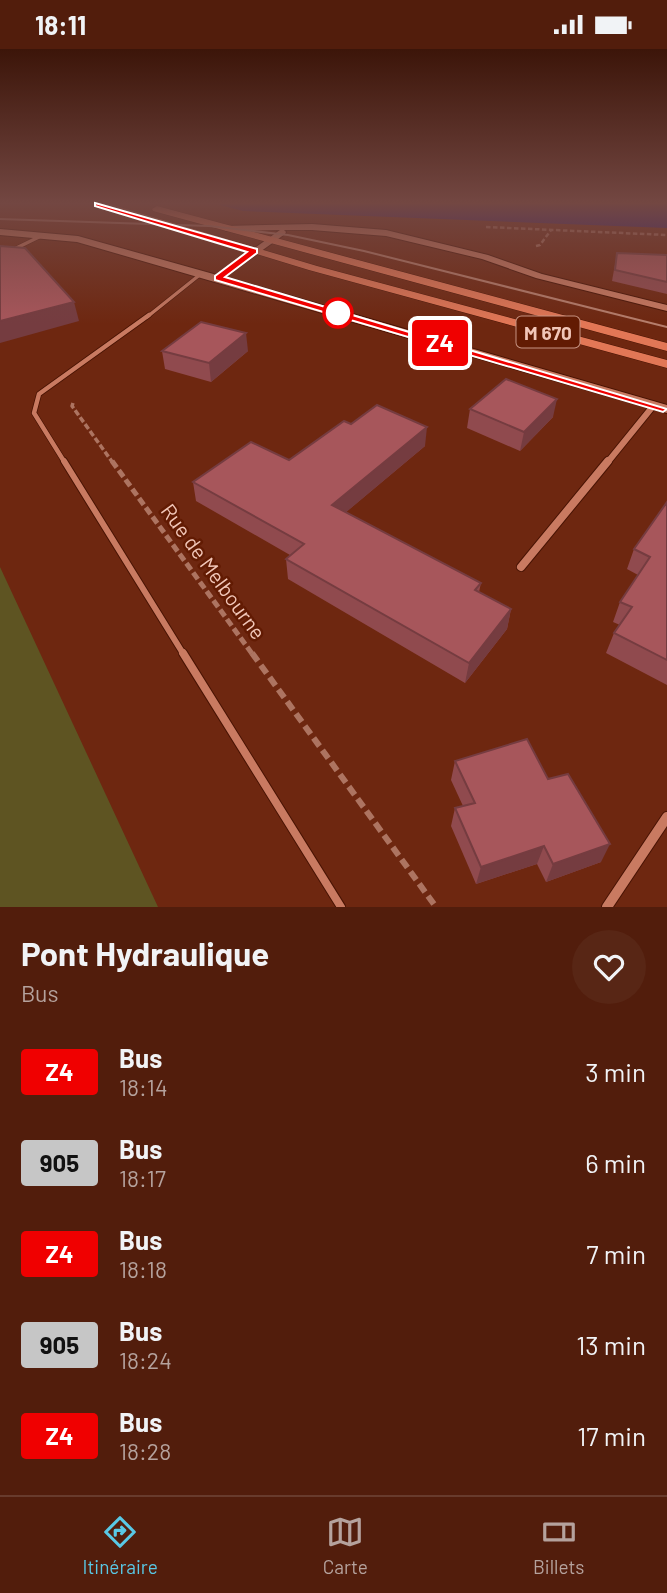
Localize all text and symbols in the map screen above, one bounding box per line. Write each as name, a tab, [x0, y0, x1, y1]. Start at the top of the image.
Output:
text: 18:11	[35, 9, 86, 40]
unlabelled marker	[323, 298, 353, 328]
road number: M 670	[516, 317, 580, 347]
line badge: Z4	[408, 320, 472, 366]
text: Z4	[426, 328, 454, 357]
street label: Rue de Melbourne	[156, 498, 272, 644]
button: heart	[572, 930, 646, 1004]
text: Pont Hydraulique	[21, 933, 269, 973]
text: Bus	[21, 979, 59, 1007]
text: Bus	[119, 1042, 162, 1073]
text: 3 min	[585, 1056, 646, 1087]
text: Z4	[46, 1057, 73, 1086]
text: 18:14	[119, 1073, 168, 1101]
text: Bus	[119, 1133, 162, 1164]
text: 6 min	[585, 1147, 646, 1178]
text: 905	[40, 1148, 79, 1177]
text: 18:17	[119, 1164, 166, 1192]
text: Bus	[119, 1224, 162, 1255]
text: 7 min	[586, 1238, 646, 1269]
text: Z4	[46, 1239, 73, 1268]
text: 18:18	[119, 1255, 167, 1283]
text: Bus	[119, 1315, 162, 1346]
text: 13 min	[576, 1329, 646, 1360]
text: 905	[40, 1330, 79, 1359]
text: 18:24	[119, 1346, 172, 1374]
text: Bus	[119, 1406, 162, 1437]
text: 17 min	[577, 1420, 646, 1451]
text: Z4	[46, 1421, 73, 1450]
text: 18:28	[119, 1437, 171, 1465]
tab: Itinéraire	[83, 1513, 158, 1578]
tab: Carte	[323, 1513, 368, 1578]
tab: Billets	[533, 1513, 584, 1578]

